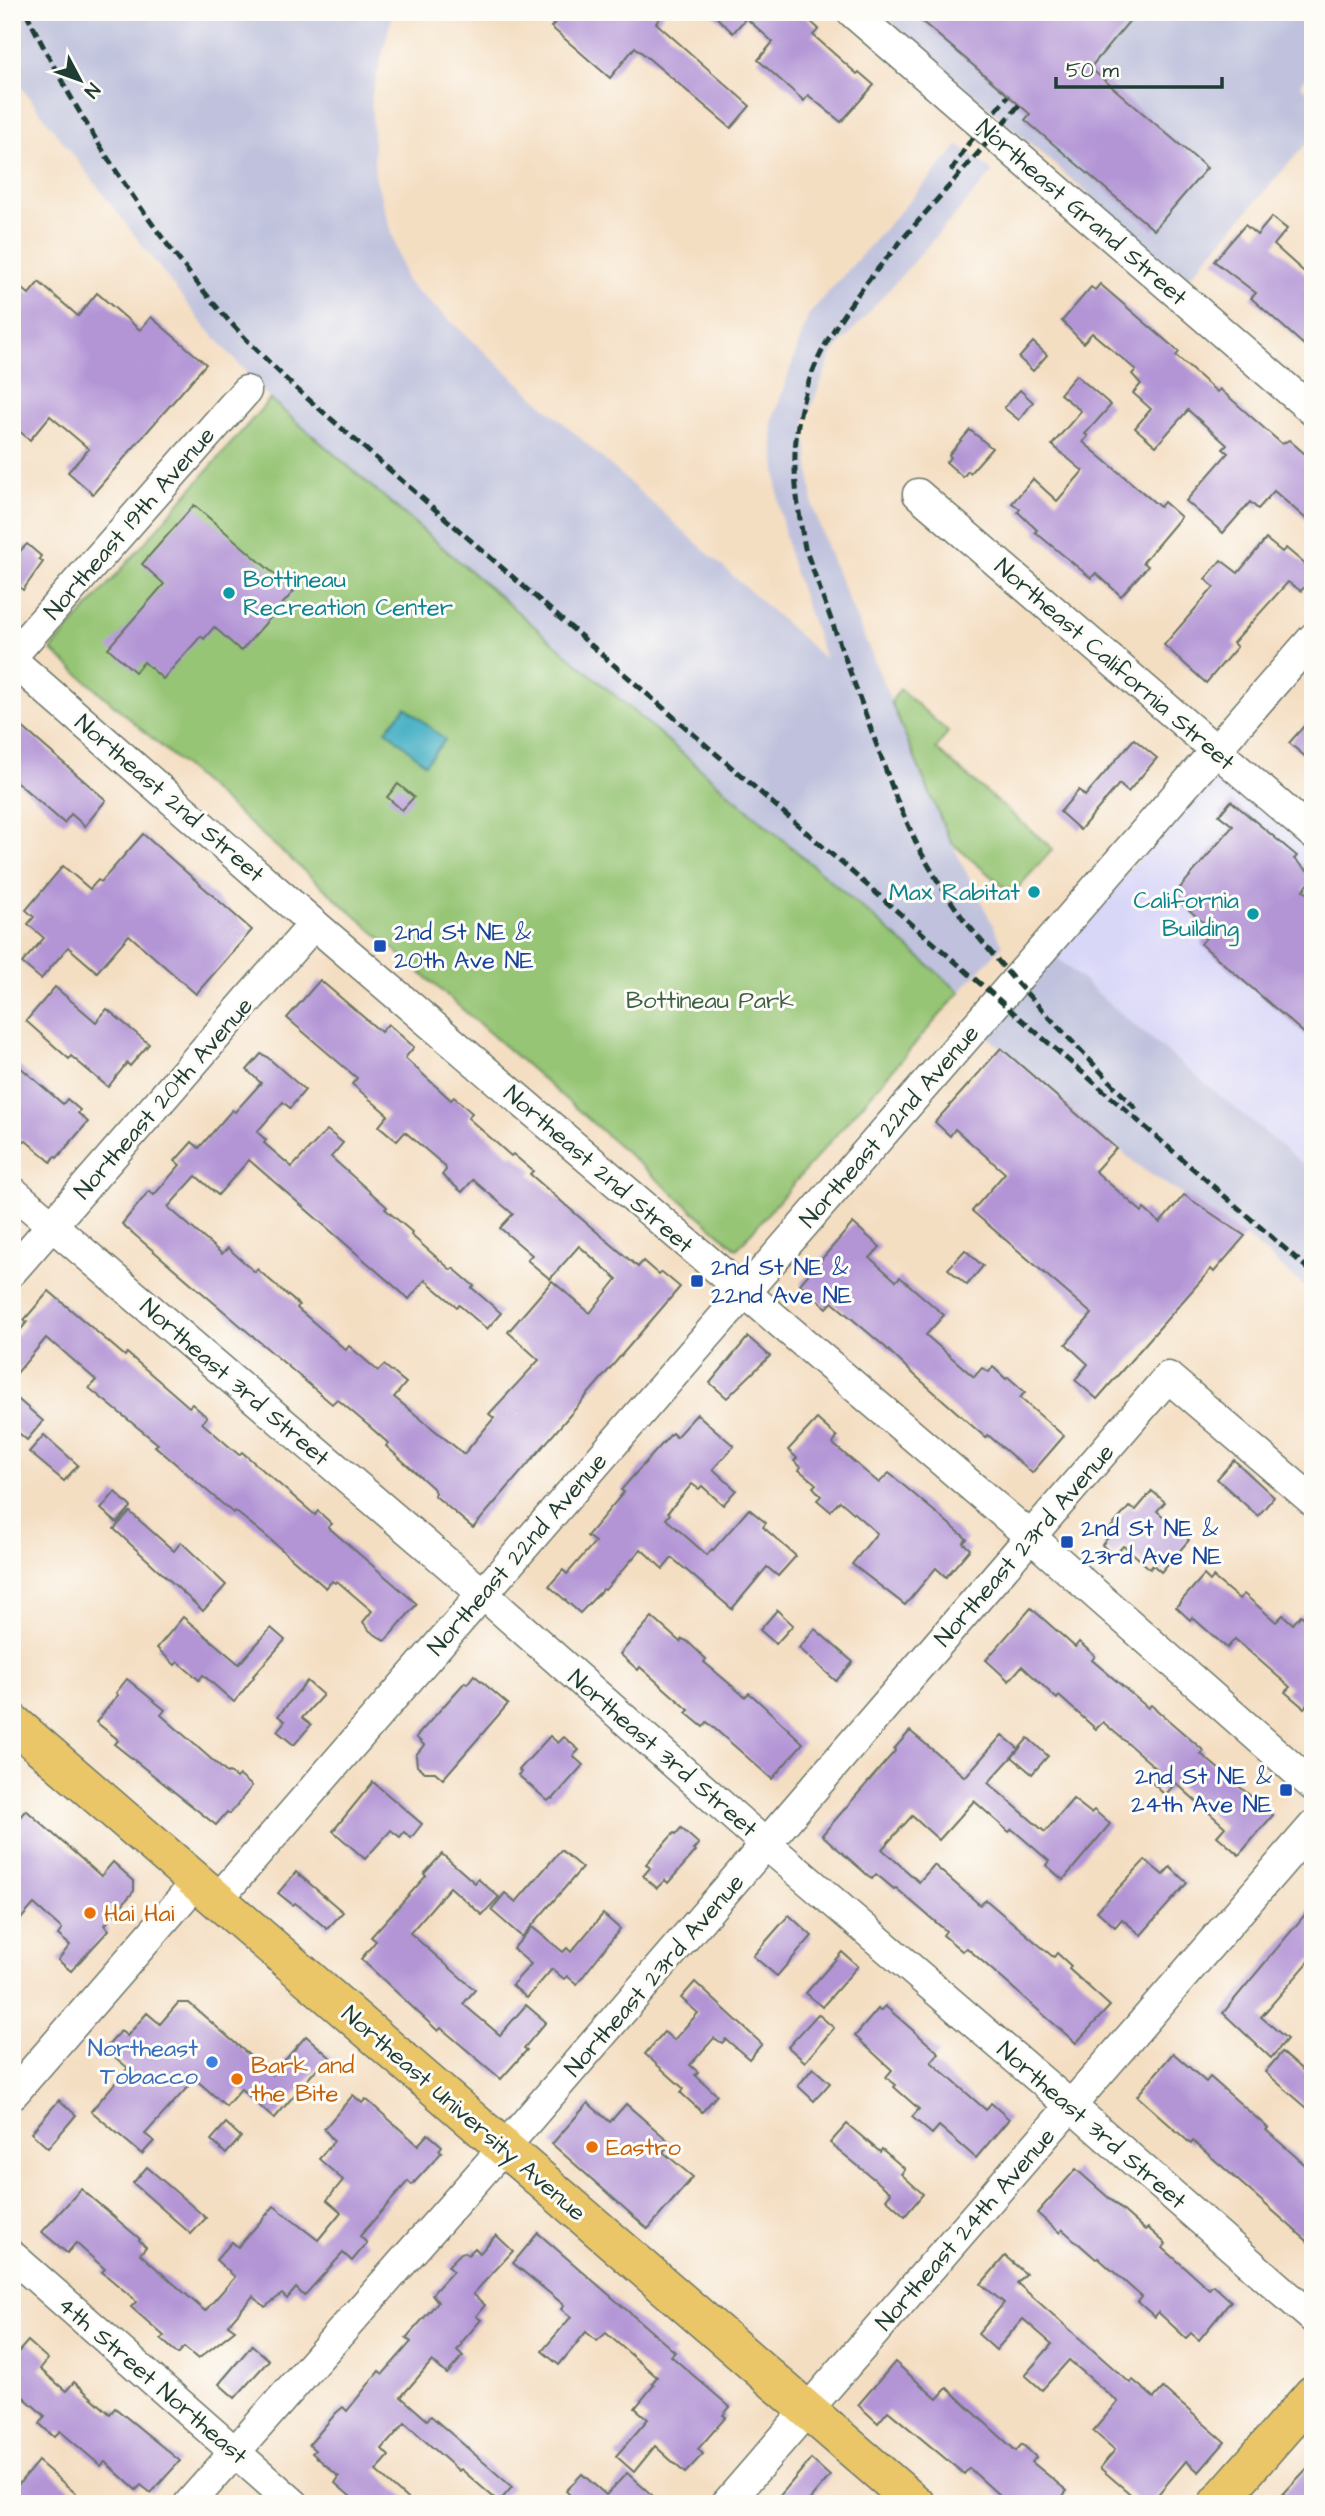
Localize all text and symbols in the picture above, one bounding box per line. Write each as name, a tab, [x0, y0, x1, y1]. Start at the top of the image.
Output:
north arrow	[46, 46, 116, 116]
scale bar	[1056, 46, 1222, 90]
text: 50 m	[1066, 56, 1120, 85]
text: N	[78, 77, 106, 104]
street label: Northeast Grand Street	[968, 111, 1195, 314]
street label: Northeast 19th Avenue	[36, 420, 223, 628]
street label: Northeast California Street	[987, 551, 1242, 779]
place label: Bottineau Recreation Center	[243, 563, 453, 625]
marker: Bottineau Recreation Center	[221, 585, 237, 601]
street label: Northeast 2nd Street	[67, 707, 272, 891]
place label: Max Rabitat	[889, 876, 1020, 910]
marker: Max Rabitat	[1026, 884, 1042, 900]
place label: California Building	[1134, 884, 1239, 947]
marker: California Building	[1245, 906, 1261, 922]
place label: 2nd St NE & 20th Ave NE	[394, 916, 534, 978]
marker: 2nd St NE & 20th Ave NE	[372, 938, 388, 954]
park label: Bottineau Park	[626, 984, 794, 1018]
street label: Northeast 20th Avenue	[66, 990, 261, 1207]
street label: Northeast 22nd Avenue	[792, 1018, 988, 1236]
street label: Northeast 2nd Street	[496, 1078, 701, 1262]
place label: 2nd St NE & 22nd Ave NE	[711, 1251, 852, 1313]
marker: 2nd St NE & 22nd Ave NE	[689, 1273, 705, 1289]
street label: Northeast 3rd Street	[132, 1291, 337, 1475]
street label: Northeast 23rd Avenue	[927, 1437, 1123, 1655]
street label: Northeast 22nd Avenue	[420, 1446, 616, 1664]
place label: 2nd St NE & 23rd Ave NE	[1081, 1512, 1222, 1574]
marker: 2nd St NE & 23rd Ave NE	[1059, 1534, 1075, 1550]
street label: Northeast 3rd Street	[560, 1662, 765, 1846]
place label: 2nd St NE & 24th Ave NE	[1131, 1760, 1273, 1822]
marker: 2nd St NE & 24th Ave NE	[1278, 1782, 1294, 1798]
street label: Northeast 23rd Avenue	[557, 1867, 753, 2085]
place label: Hai Hai	[104, 1897, 175, 1931]
marker: Hai Hai	[82, 1905, 98, 1921]
street label: Northeast University Avenue	[333, 1998, 593, 2230]
place label: Northeast Tobacco	[88, 2032, 199, 2094]
street label: Northeast 3rd Street	[989, 2034, 1194, 2218]
place label: Bark and the Bite	[251, 2049, 354, 2111]
marker: Northeast Tobacco	[204, 2054, 220, 2070]
marker: Bark and the Bite	[229, 2071, 245, 2087]
street label: Northeast 24th Avenue	[868, 2121, 1064, 2339]
place label: Eastro	[606, 2131, 681, 2165]
marker: Eastro	[584, 2139, 600, 2155]
street label: 4th Street Northeast	[50, 2289, 255, 2473]

